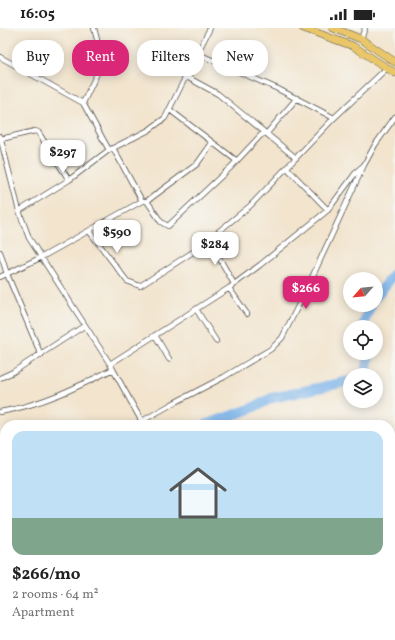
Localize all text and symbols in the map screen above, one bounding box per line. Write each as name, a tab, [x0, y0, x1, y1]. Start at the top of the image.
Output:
text: 16:05	[20, 4, 55, 25]
chip: Buy	[12, 40, 64, 76]
chip: Rent	[72, 40, 129, 76]
chip: Filters	[137, 40, 204, 76]
chip: New	[212, 40, 268, 76]
pin: $297	[39, 140, 87, 174]
text: $297	[49, 144, 77, 162]
pin: $590	[93, 220, 141, 254]
text: $590	[103, 224, 131, 242]
pin: $284	[191, 232, 239, 266]
text: $284	[201, 236, 229, 254]
north arrow	[343, 272, 383, 312]
map controls	[343, 272, 383, 408]
pin: $266	[282, 276, 330, 310]
text: $266	[292, 280, 320, 298]
button: locate	[343, 320, 383, 360]
button: layers	[343, 368, 383, 408]
icon: home	[162, 457, 234, 529]
text: $266/mo	[12, 563, 80, 586]
text: 2 rooms · 64 m²	[12, 586, 99, 604]
text: Apartment	[12, 604, 75, 622]

